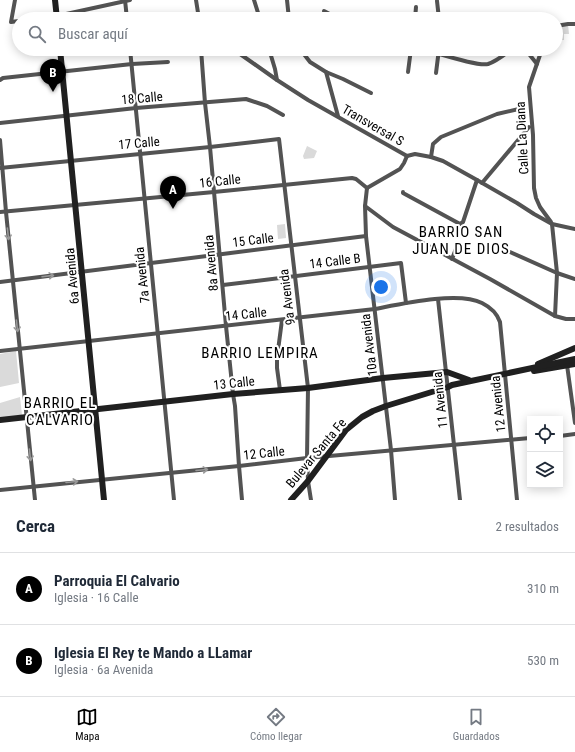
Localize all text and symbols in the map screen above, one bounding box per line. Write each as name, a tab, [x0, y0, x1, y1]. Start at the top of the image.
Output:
search box	[12, 12, 563, 56]
icon: search	[26, 23, 48, 45]
text: Buscar aquí	[58, 25, 128, 43]
pin: B	[40, 59, 66, 92]
street label: 18 Calle	[121, 89, 163, 107]
street label: Transversal S	[339, 101, 407, 149]
street label: Calle La Diana	[513, 101, 531, 175]
street label: 17 Calle	[118, 134, 160, 152]
street label: 16 Calle	[199, 171, 241, 191]
pin: A	[160, 176, 186, 209]
district label: BARRIO SAN JUAN DE DIOS	[412, 223, 510, 258]
one-way arrow	[4, 227, 12, 240]
street label: 15 Calle	[231, 230, 275, 250]
street label: 8a Avenida	[201, 234, 221, 292]
street label: 7a Avenida	[132, 246, 152, 304]
street label: 6a Avenida	[62, 247, 82, 305]
street label: 14 Calle B	[308, 250, 362, 272]
street label: 9a Avenida	[276, 268, 298, 326]
one-way arrow	[41, 272, 54, 280]
your location	[371, 277, 391, 297]
street label: 14 Calle	[225, 304, 267, 324]
street label: 10a Avenida	[358, 313, 380, 377]
one-way arrow	[14, 319, 21, 332]
district label: BARRIO LEMPIRA	[201, 344, 319, 362]
street label: 11 Avenida	[430, 371, 450, 429]
street label: 13 Calle	[213, 373, 255, 393]
street label: 12 Avenida	[488, 375, 508, 433]
district label: BARRIO EL CALVARIO	[24, 394, 96, 429]
street label: Bulevar Santa Fe	[283, 415, 349, 491]
map controls	[527, 416, 563, 488]
button: locate	[527, 416, 563, 452]
street label: 12 Calle	[243, 443, 285, 463]
one-way arrow	[27, 448, 34, 461]
button: layers	[527, 452, 563, 488]
one-way arrow	[195, 466, 208, 473]
one-way arrow	[65, 478, 78, 486]
text: Cerca	[16, 516, 55, 536]
text: 2 resultados	[495, 519, 559, 534]
text: Parroquia El Calvario	[54, 572, 180, 590]
text: A	[25, 581, 33, 596]
text: 310 m	[527, 581, 559, 596]
text: Iglesia · 16 Calle	[54, 590, 139, 605]
text: Iglesia El Rey te Mando a LLamar	[54, 644, 252, 662]
text: B	[25, 653, 33, 668]
text: 530 m	[527, 653, 559, 668]
text: Iglesia · 6a Avenida	[54, 662, 153, 677]
tab: Mapa	[75, 706, 100, 743]
tab: Cómo llegar	[250, 706, 302, 743]
tab: Guardados	[453, 706, 500, 743]

